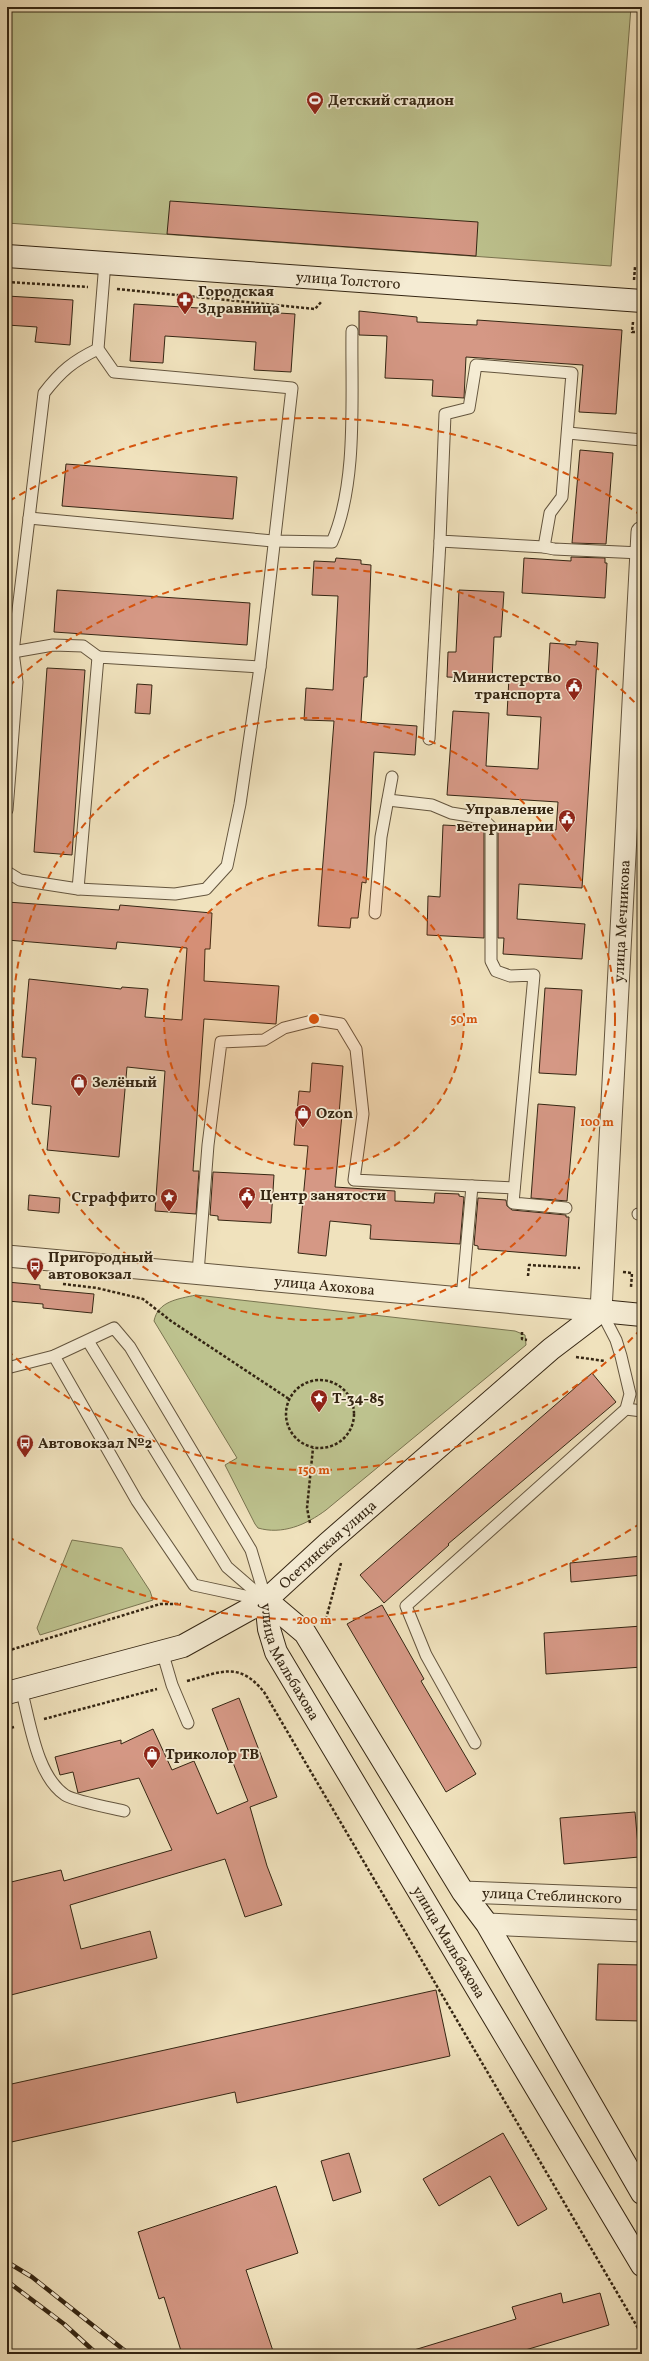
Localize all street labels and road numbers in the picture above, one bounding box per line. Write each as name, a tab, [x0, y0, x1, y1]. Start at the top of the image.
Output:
street label: улица Толстого	[295, 267, 401, 296]
street label: улица Мечникова	[609, 859, 637, 983]
street label: улица Ахохова	[273, 1272, 376, 1302]
street label: Осетинская улица	[275, 1496, 382, 1595]
street label: улица Мальбахова	[254, 1602, 324, 1725]
street label: улица Мальбахова	[406, 1883, 490, 2003]
street label: улица Стеблинского	[481, 1884, 622, 1910]

